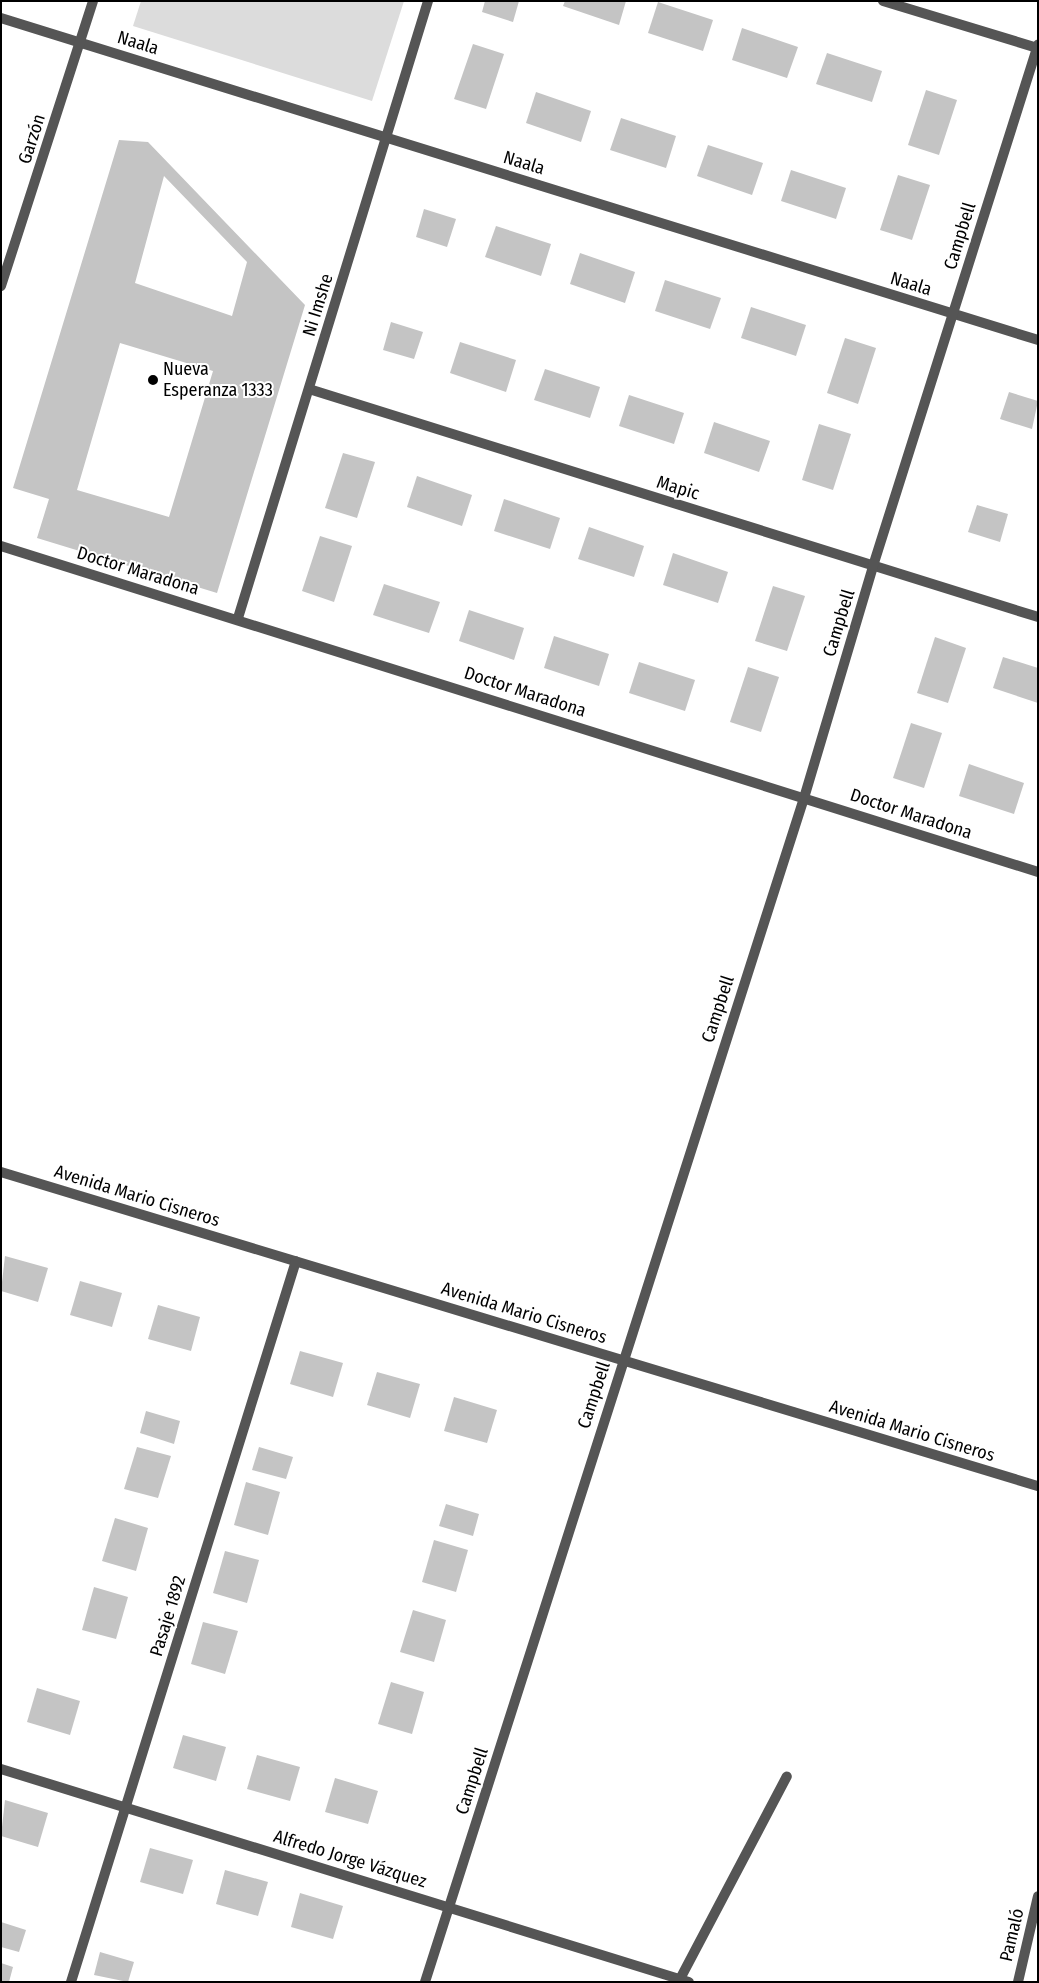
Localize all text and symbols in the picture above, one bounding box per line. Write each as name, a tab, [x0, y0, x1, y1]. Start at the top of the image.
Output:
street label: Naala	[115, 27, 161, 59]
street label: Garzón	[14, 111, 50, 167]
street label: Naala	[501, 147, 547, 179]
street label: Campbell	[940, 200, 980, 272]
street label: Naala	[888, 268, 934, 300]
street label: Ni Imshe	[298, 271, 338, 339]
place label: Nueva Esperanza 1333	[163, 359, 273, 402]
marker: Nueva Esperanza 1333	[147, 374, 159, 386]
street label: Mapic	[654, 471, 702, 505]
street label: Doctor Maradona	[74, 542, 202, 600]
street label: Campbell	[819, 587, 859, 659]
street label: Doctor Maradona	[461, 662, 589, 722]
street label: Doctor Maradona	[847, 784, 975, 844]
street label: Campbell	[697, 973, 739, 1045]
street label: Avenida Mario Cisneros	[52, 1161, 222, 1231]
street label: Avenida Mario Cisneros	[439, 1278, 609, 1348]
street label: Campbell	[573, 1359, 615, 1431]
street label: Avenida Mario Cisneros	[827, 1396, 997, 1466]
street label: Pasaje 1892	[146, 1573, 190, 1659]
street label: Campbell	[451, 1745, 493, 1817]
street label: Alfredo Jorge Vázquez	[271, 1825, 429, 1893]
street label: Pamaló	[995, 1906, 1029, 1964]

